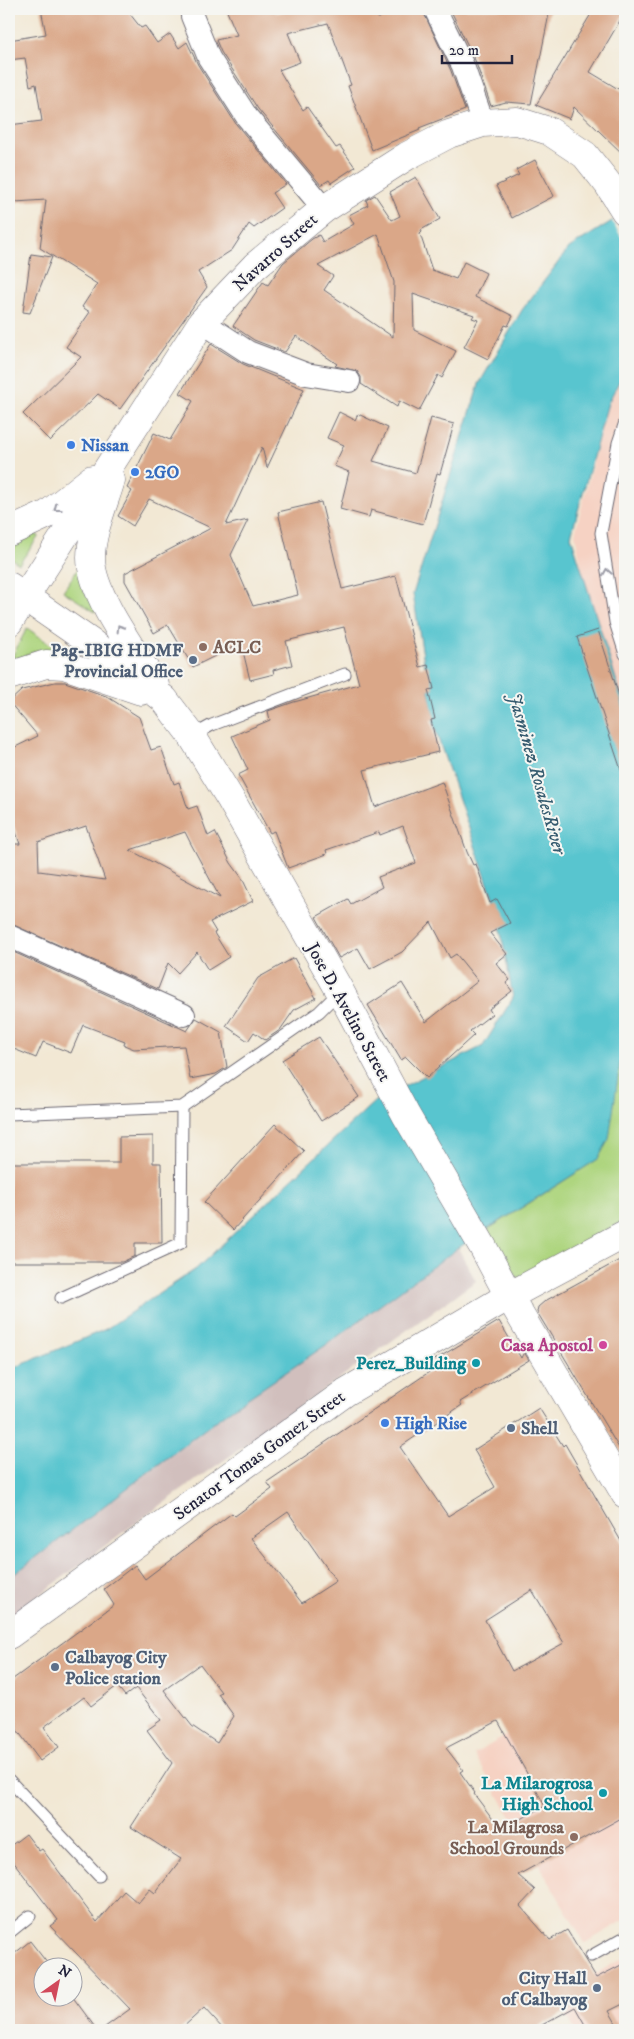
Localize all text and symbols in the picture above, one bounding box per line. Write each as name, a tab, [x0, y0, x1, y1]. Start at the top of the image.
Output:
scale bar	[442, 32, 512, 64]
text: 20 m	[449, 41, 479, 60]
street label: Navarro Street	[229, 209, 323, 296]
place label: Nissan	[81, 435, 130, 457]
marker: Nissan	[65, 439, 77, 451]
place label: 2GO	[145, 462, 179, 484]
marker: 2GO	[129, 466, 141, 478]
one-way arrow	[54, 502, 63, 510]
one-way arrow	[603, 568, 613, 577]
one-way arrow	[116, 624, 126, 633]
place label: ACLC	[212, 637, 261, 659]
place label: Pag-IBIG HDMF Provincial Office	[51, 640, 184, 683]
marker: ACLC	[197, 641, 209, 653]
marker: Pag-IBIG HDMF Provincial Office	[187, 654, 199, 666]
water label: Jasminez RosalesRiver	[502, 690, 571, 859]
street label: Jose D. Avelino Street	[300, 938, 395, 1086]
place label: Casa Apostol	[501, 1335, 594, 1357]
marker: Casa Apostol	[597, 1339, 609, 1351]
place label: Perez_Building	[356, 1353, 467, 1375]
marker: Perez_Building	[470, 1357, 482, 1369]
street label: Senator Tomas Gomez Street	[169, 1386, 350, 1526]
place label: High Rise	[395, 1413, 467, 1435]
marker: High Rise	[379, 1417, 391, 1429]
place label: Shell	[521, 1418, 559, 1440]
marker: Shell	[505, 1422, 517, 1434]
place label: Calbayog City Police station	[65, 1647, 167, 1690]
marker: Calbayog City Police station	[49, 1661, 61, 1673]
place label: La Milarogrosa High School	[481, 1773, 594, 1816]
marker: La Milarogrosa High School	[597, 1787, 609, 1799]
place label: La Milagrosa School Grounds	[450, 1817, 564, 1860]
marker: La Milagrosa School Grounds	[568, 1831, 580, 1843]
north arrow	[32, 1956, 82, 2006]
text: N	[55, 1961, 75, 1983]
place label: City Hall of Calbayog	[502, 1968, 588, 2011]
marker: City Hall of Calbayog	[591, 1982, 603, 1994]

